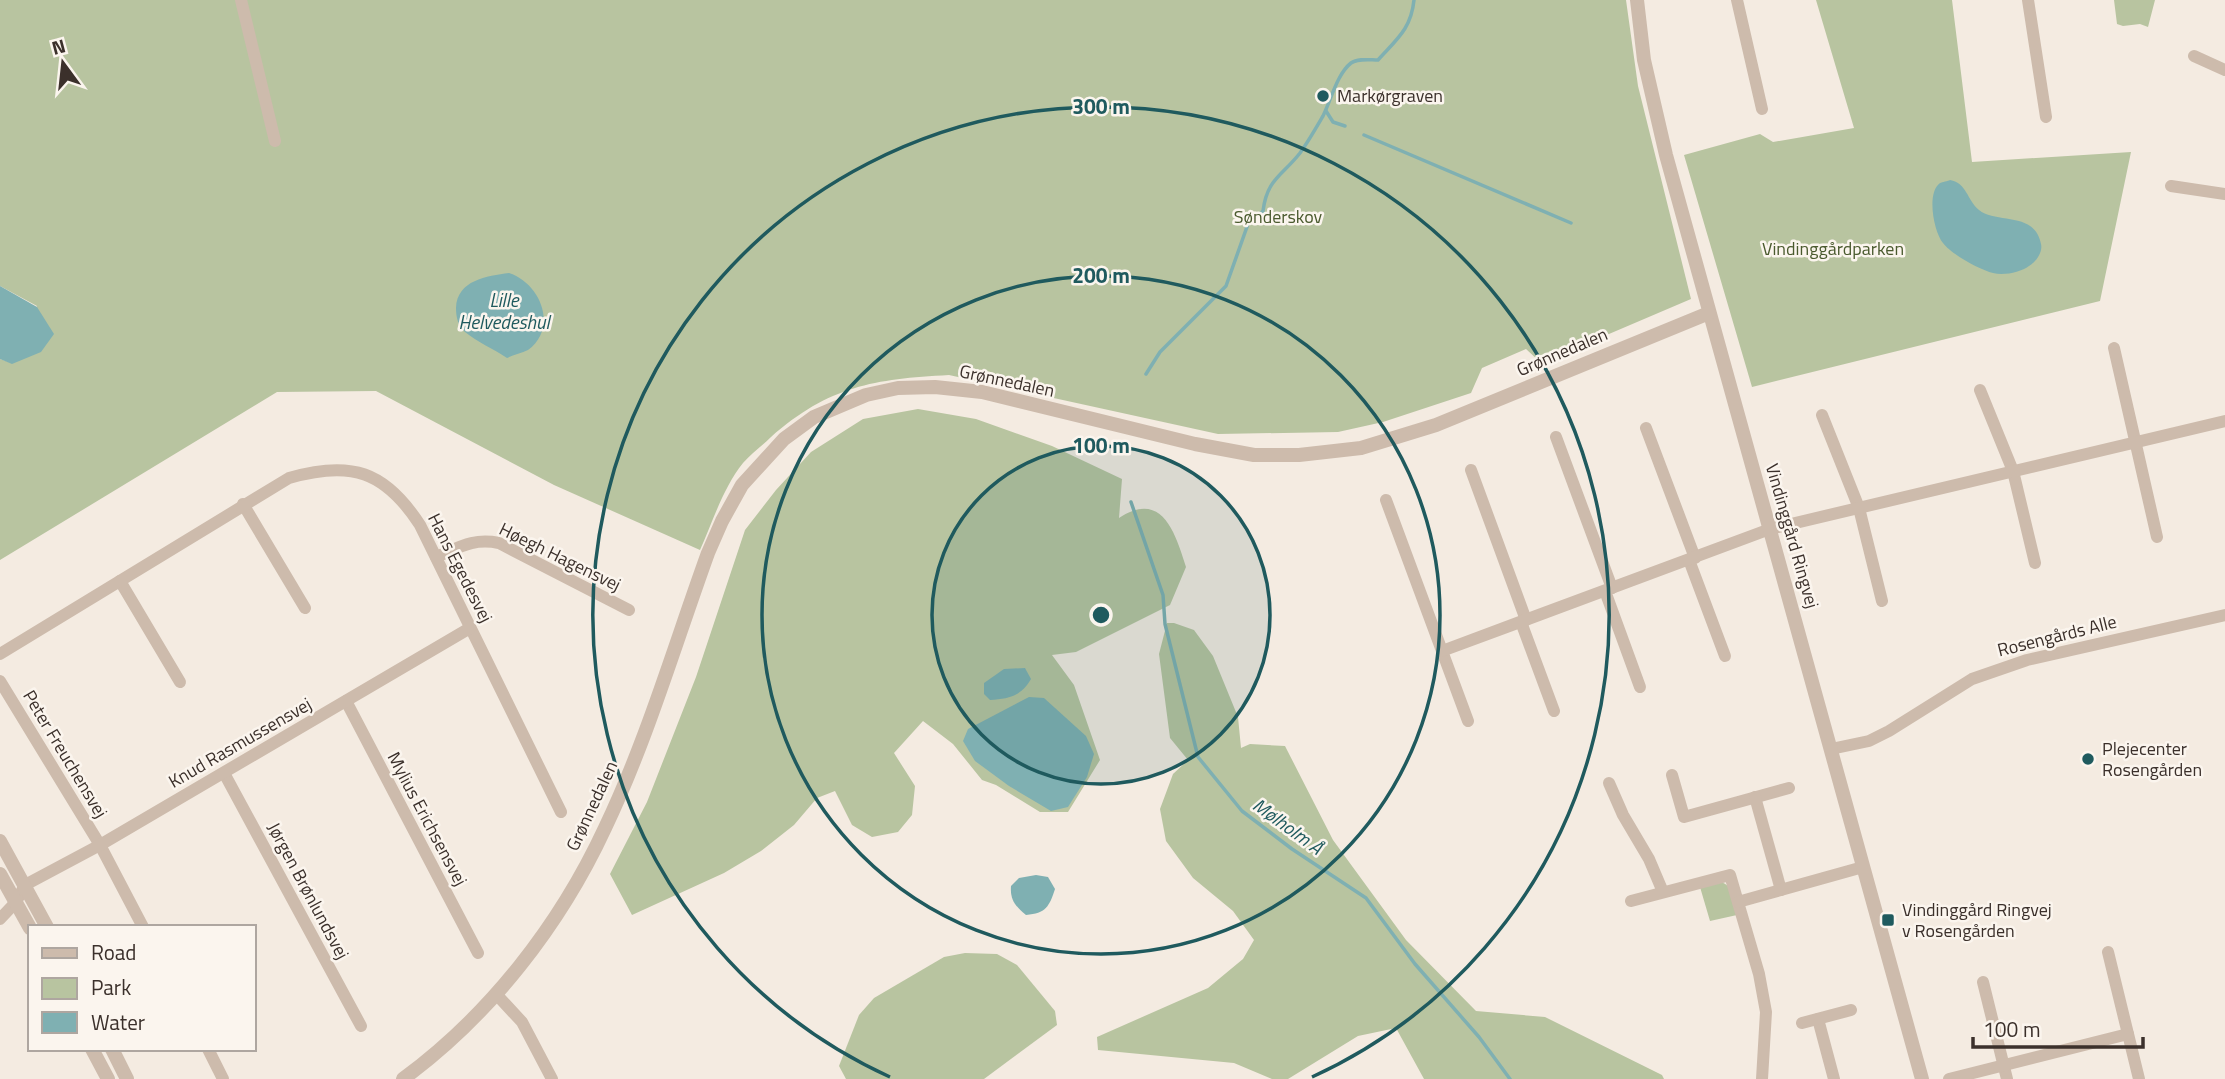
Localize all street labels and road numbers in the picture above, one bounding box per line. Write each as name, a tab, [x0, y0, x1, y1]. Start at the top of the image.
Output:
street label: Grønnedalen	[1512, 320, 1612, 383]
street label: Grønnedalen	[957, 357, 1057, 404]
street label: Vindinggård Ringvej	[1759, 460, 1826, 612]
street label: Hans Egedesvej	[421, 508, 500, 627]
street label: Høegh Hagensvej	[495, 515, 626, 598]
street label: Rosengårds Alle	[1995, 608, 2119, 663]
street label: Peter Freuchensvej	[17, 685, 114, 823]
street label: Knud Rasmussensvej	[163, 691, 316, 795]
street label: Mylius Erichsensvej	[381, 747, 474, 891]
street label: Grønnedalen	[559, 756, 624, 855]
street label: Jørgen Brønlundsvej	[261, 817, 356, 964]

